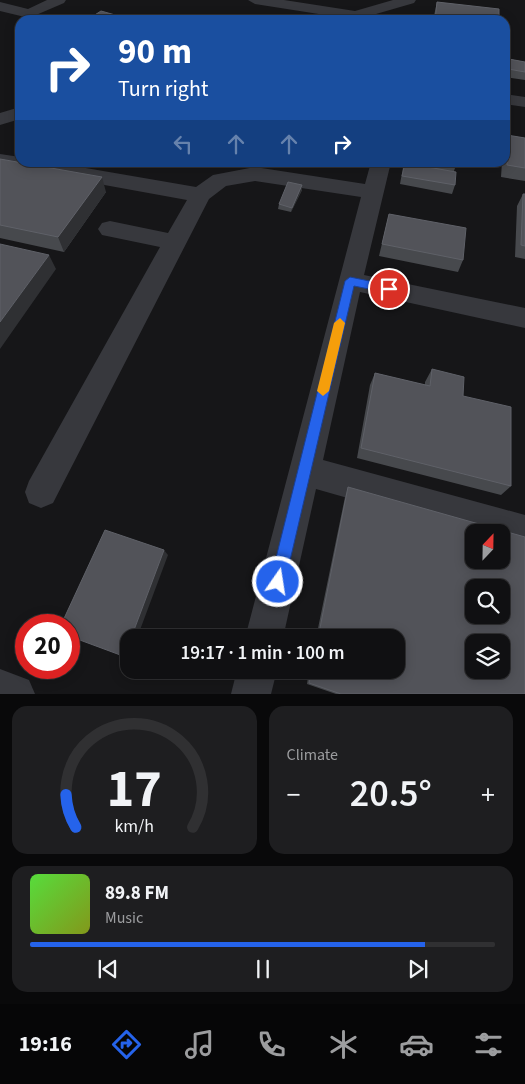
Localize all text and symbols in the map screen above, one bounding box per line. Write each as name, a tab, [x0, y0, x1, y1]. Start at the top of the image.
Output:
text: 90 m	[118, 27, 192, 77]
icon: right	[35, 35, 100, 100]
text: Turn right	[118, 73, 208, 105]
icon: left	[169, 130, 197, 158]
icon: ahead	[222, 130, 250, 158]
icon: ahead	[275, 130, 303, 158]
icon: right	[328, 130, 356, 158]
pin	[368, 268, 410, 310]
icon: arrive	[375, 275, 403, 303]
north arrow	[465, 524, 510, 569]
map controls	[465, 524, 510, 679]
position arrow	[251, 555, 303, 607]
button: search	[465, 579, 510, 624]
speed limit sign: 20	[15, 614, 80, 679]
button: layers	[465, 634, 510, 679]
text: 19:17 · 1 min · 100 m	[180, 640, 345, 667]
text: Climate	[287, 744, 338, 766]
text: 17	[107, 753, 162, 827]
text: 20.5°	[350, 767, 432, 821]
text: −	[287, 775, 300, 815]
text: +	[481, 775, 495, 815]
text: km/h	[114, 814, 154, 839]
text: 89.8 FM	[105, 880, 169, 907]
text: Music	[105, 907, 143, 929]
icon: previous	[94, 955, 122, 983]
icon: pause	[249, 955, 277, 983]
icon: next	[404, 955, 432, 983]
icon: directions	[109, 1027, 144, 1062]
icon: music	[182, 1027, 217, 1062]
icon: phone	[254, 1027, 289, 1062]
icon: climate	[326, 1027, 361, 1062]
icon: car	[399, 1027, 434, 1062]
icon: filters	[471, 1027, 506, 1062]
text: 19:16	[19, 1028, 72, 1060]

